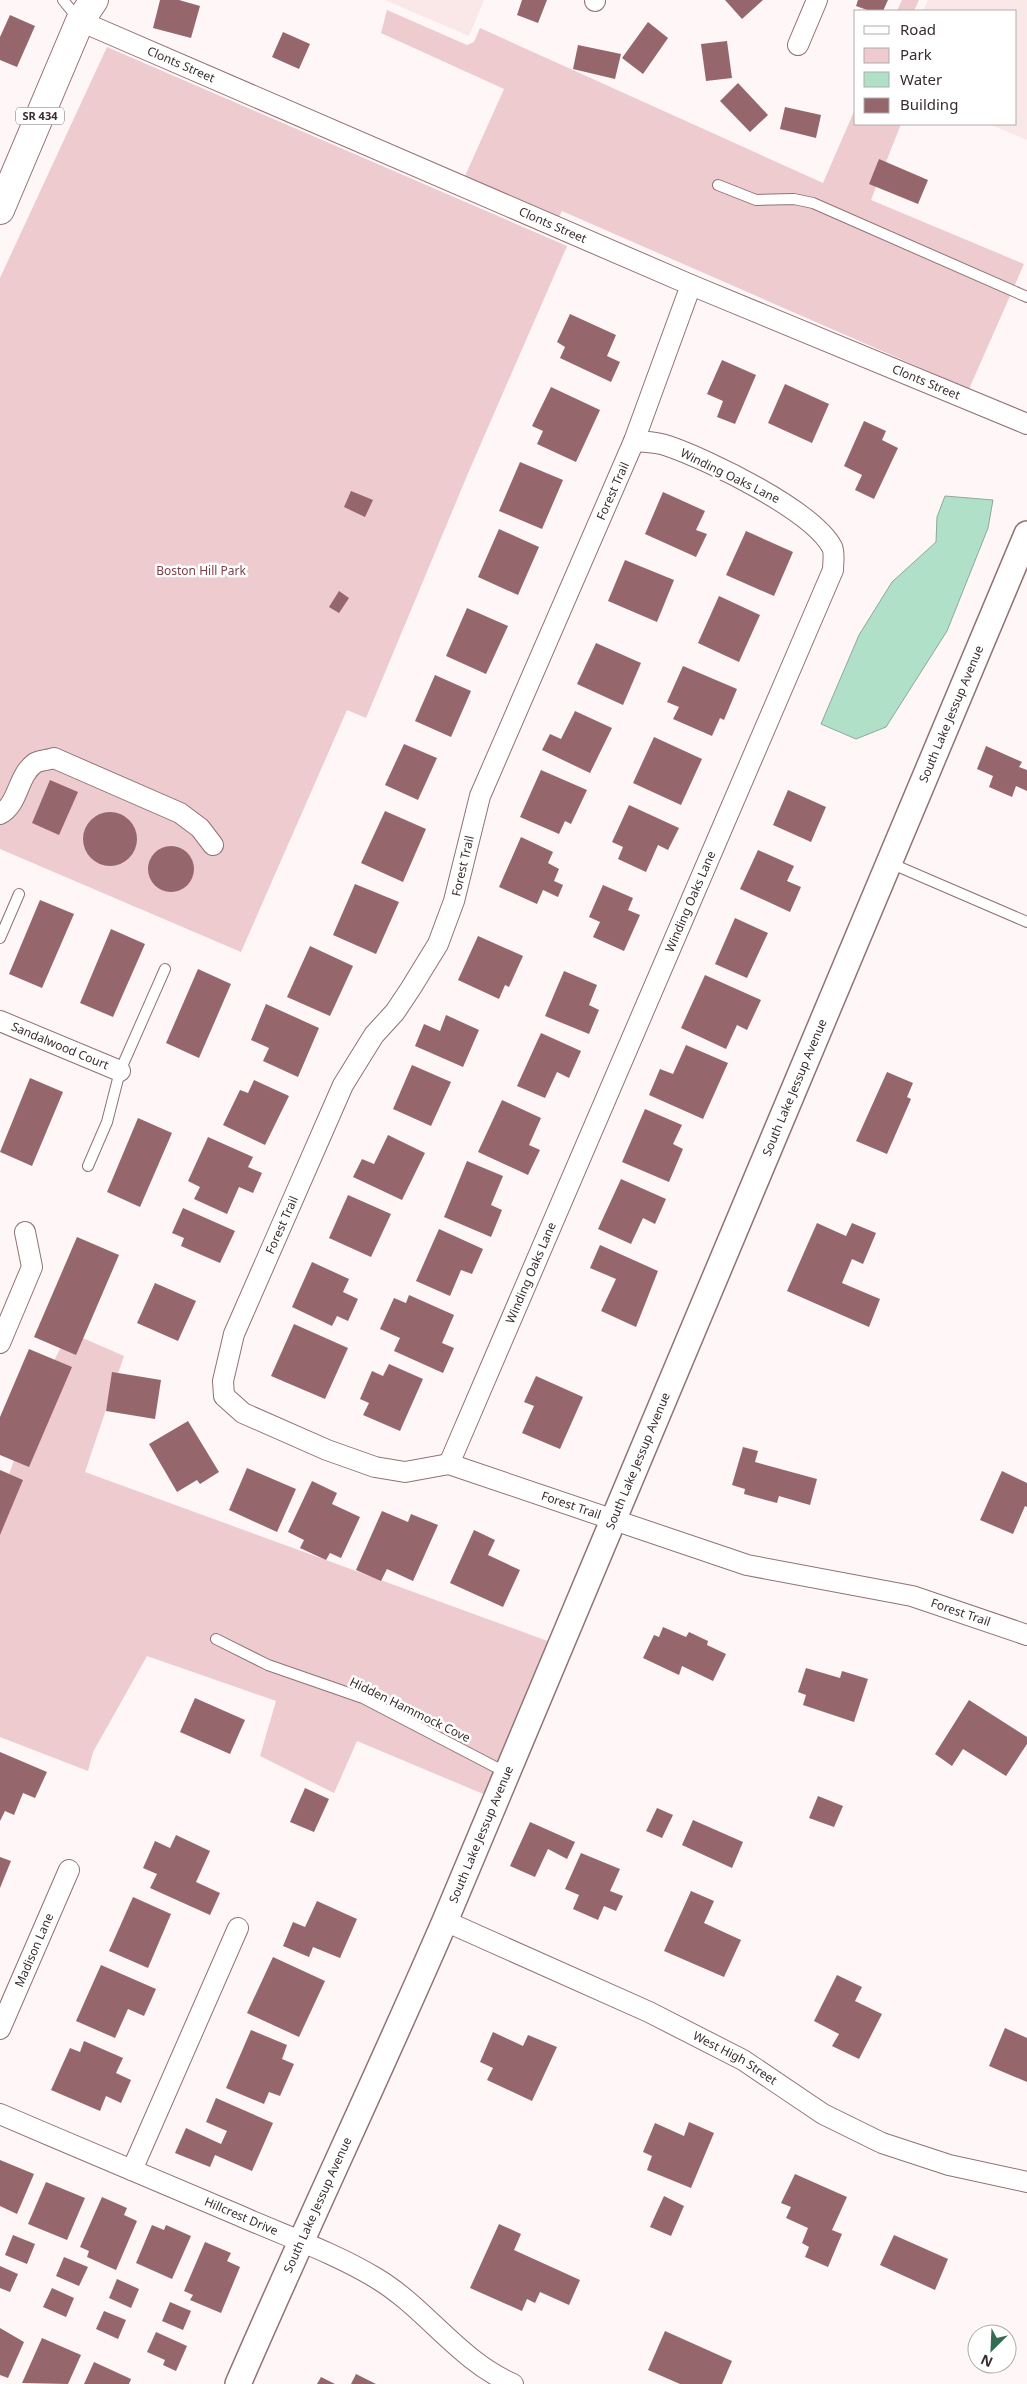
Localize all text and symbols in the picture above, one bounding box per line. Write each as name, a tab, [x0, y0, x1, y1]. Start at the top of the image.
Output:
legend	[854, 10, 1017, 125]
text: Road	[900, 19, 936, 39]
street label: Clonts Street	[145, 42, 218, 87]
text: Park	[900, 44, 932, 64]
text: Water	[900, 69, 942, 89]
text: Building	[900, 94, 958, 114]
road number: SR 434	[16, 108, 64, 124]
street label: Clonts Street	[516, 203, 590, 247]
street label: Clonts Street	[890, 360, 963, 404]
street label: Winding Oaks Lane	[678, 444, 783, 507]
street label: Forest Trail	[592, 459, 633, 523]
park label: Boston Hill Park	[156, 562, 246, 579]
street label: South Lake Jessup Avenue	[915, 643, 987, 785]
street label: Forest Trail	[447, 834, 478, 898]
street label: Winding Oaks Lane	[661, 848, 719, 955]
street label: South Lake Jessup Avenue	[758, 1016, 831, 1159]
street label: Sandalwood Court	[9, 1018, 112, 1074]
street label: Forest Trail	[261, 1193, 302, 1257]
street label: Winding Oaks Lane	[501, 1219, 560, 1326]
street label: South Lake Jessup Avenue	[601, 1389, 674, 1532]
street label: Forest Trail	[539, 1487, 603, 1523]
street label: Forest Trail	[929, 1594, 993, 1630]
street label: Hidden Hammock Cove	[347, 1673, 474, 1746]
street label: South Lake Jessup Avenue	[445, 1763, 517, 1905]
street label: Madison Lane	[10, 1910, 57, 1989]
street label: West High Street	[690, 2027, 781, 2089]
street label: South Lake Jessup Avenue	[279, 2134, 356, 2275]
street label: Hillcrest Drive	[202, 2193, 281, 2239]
north arrow	[967, 2324, 1017, 2374]
text: N	[977, 2350, 996, 2372]

